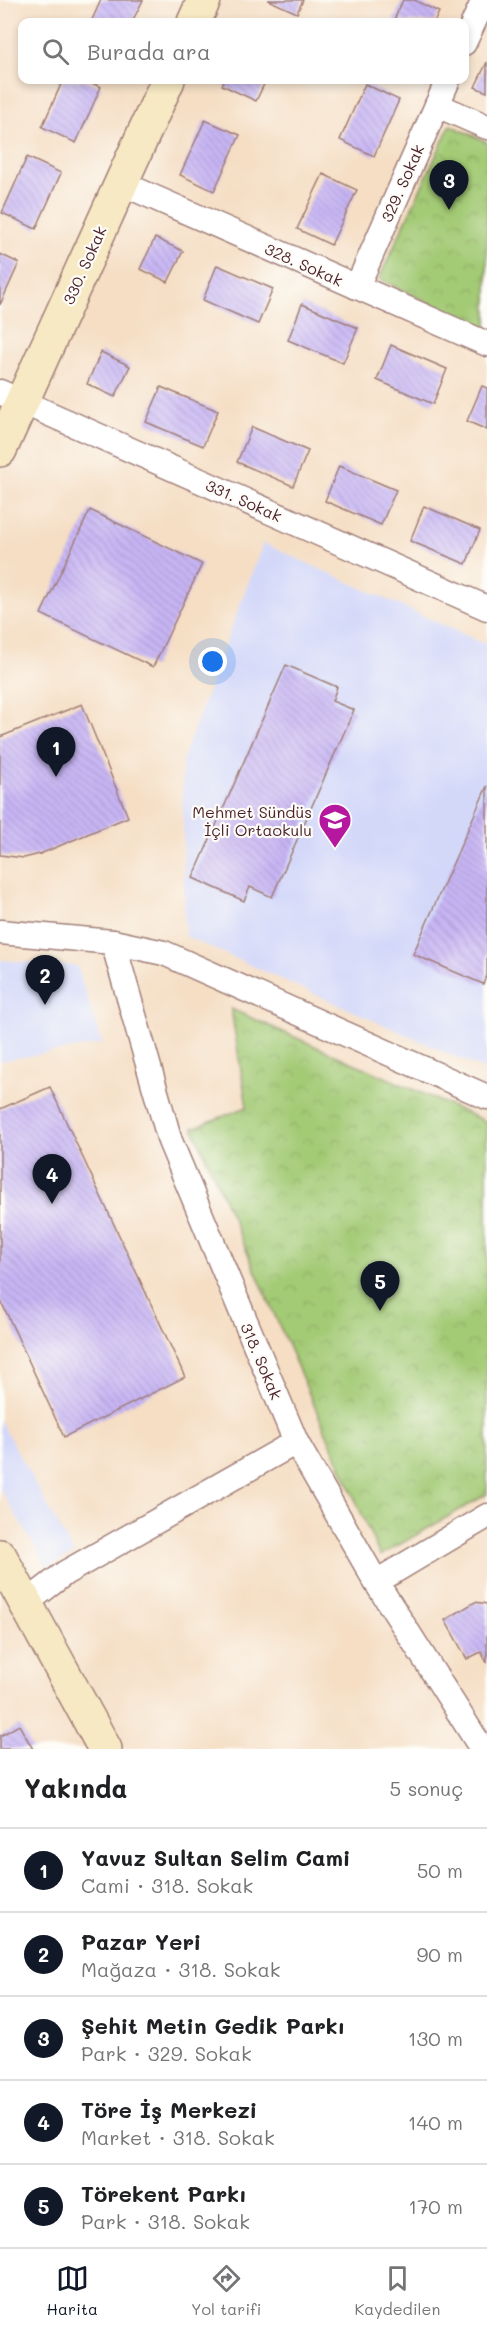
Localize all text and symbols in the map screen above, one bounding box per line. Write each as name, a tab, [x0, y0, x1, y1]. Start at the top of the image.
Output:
search box	[18, 18, 469, 84]
icon: search	[39, 35, 72, 68]
text: Burada ara	[87, 37, 211, 66]
street label: 329. Sokak	[376, 141, 428, 225]
pin: 3	[430, 160, 468, 210]
street label: 330. Sokak	[57, 222, 111, 308]
street label: 328. Sokak	[262, 237, 346, 291]
street label: 331. Sokak	[203, 474, 285, 526]
your location	[198, 647, 227, 676]
pin: 1	[36, 728, 76, 777]
place label: Mehmet Sündüs İçli Ortaokulu	[192, 801, 312, 840]
school or university icon: Mehmet Sündüs İçli Ortaokulu	[317, 802, 353, 849]
pin: 2	[26, 956, 64, 1005]
pin: 4	[32, 1154, 72, 1204]
pin: 5	[360, 1262, 400, 1311]
street label: 318. Sokak	[236, 1319, 288, 1403]
text: Yakında	[24, 1771, 127, 1805]
text: 5 sonuç	[390, 1775, 463, 1801]
text: Yavuz Sultan Selim Cami	[81, 1843, 350, 1872]
text: 1	[39, 1857, 48, 1883]
text: 50 m	[417, 1857, 463, 1883]
text: Cami · 318. Sokak	[81, 1872, 253, 1898]
text: Pazar Yeri	[81, 1927, 201, 1956]
text: 2	[38, 1941, 49, 1967]
text: 90 m	[417, 1941, 463, 1967]
text: Mağaza · 318. Sokak	[81, 1956, 280, 1982]
text: Şehit Metin Gedik Parkı	[81, 2011, 345, 2040]
text: 3	[38, 2025, 50, 2051]
text: 130 m	[408, 2025, 463, 2051]
text: Park · 329. Sokak	[81, 2040, 252, 2066]
text: Töre İş Merkezi	[81, 2095, 257, 2124]
text: 4	[37, 2109, 50, 2135]
text: 140 m	[408, 2109, 463, 2135]
text: Market · 318. Sokak	[81, 2124, 275, 2150]
text: Törekent Parkı	[81, 2179, 247, 2208]
text: 5	[38, 2193, 49, 2219]
text: 170 m	[408, 2193, 463, 2219]
text: Park · 318. Sokak	[81, 2208, 250, 2234]
tab: Harita	[47, 2262, 98, 2319]
tab: Yol tarifi	[191, 2262, 261, 2319]
tab: Kaydedilen	[354, 2262, 440, 2319]

